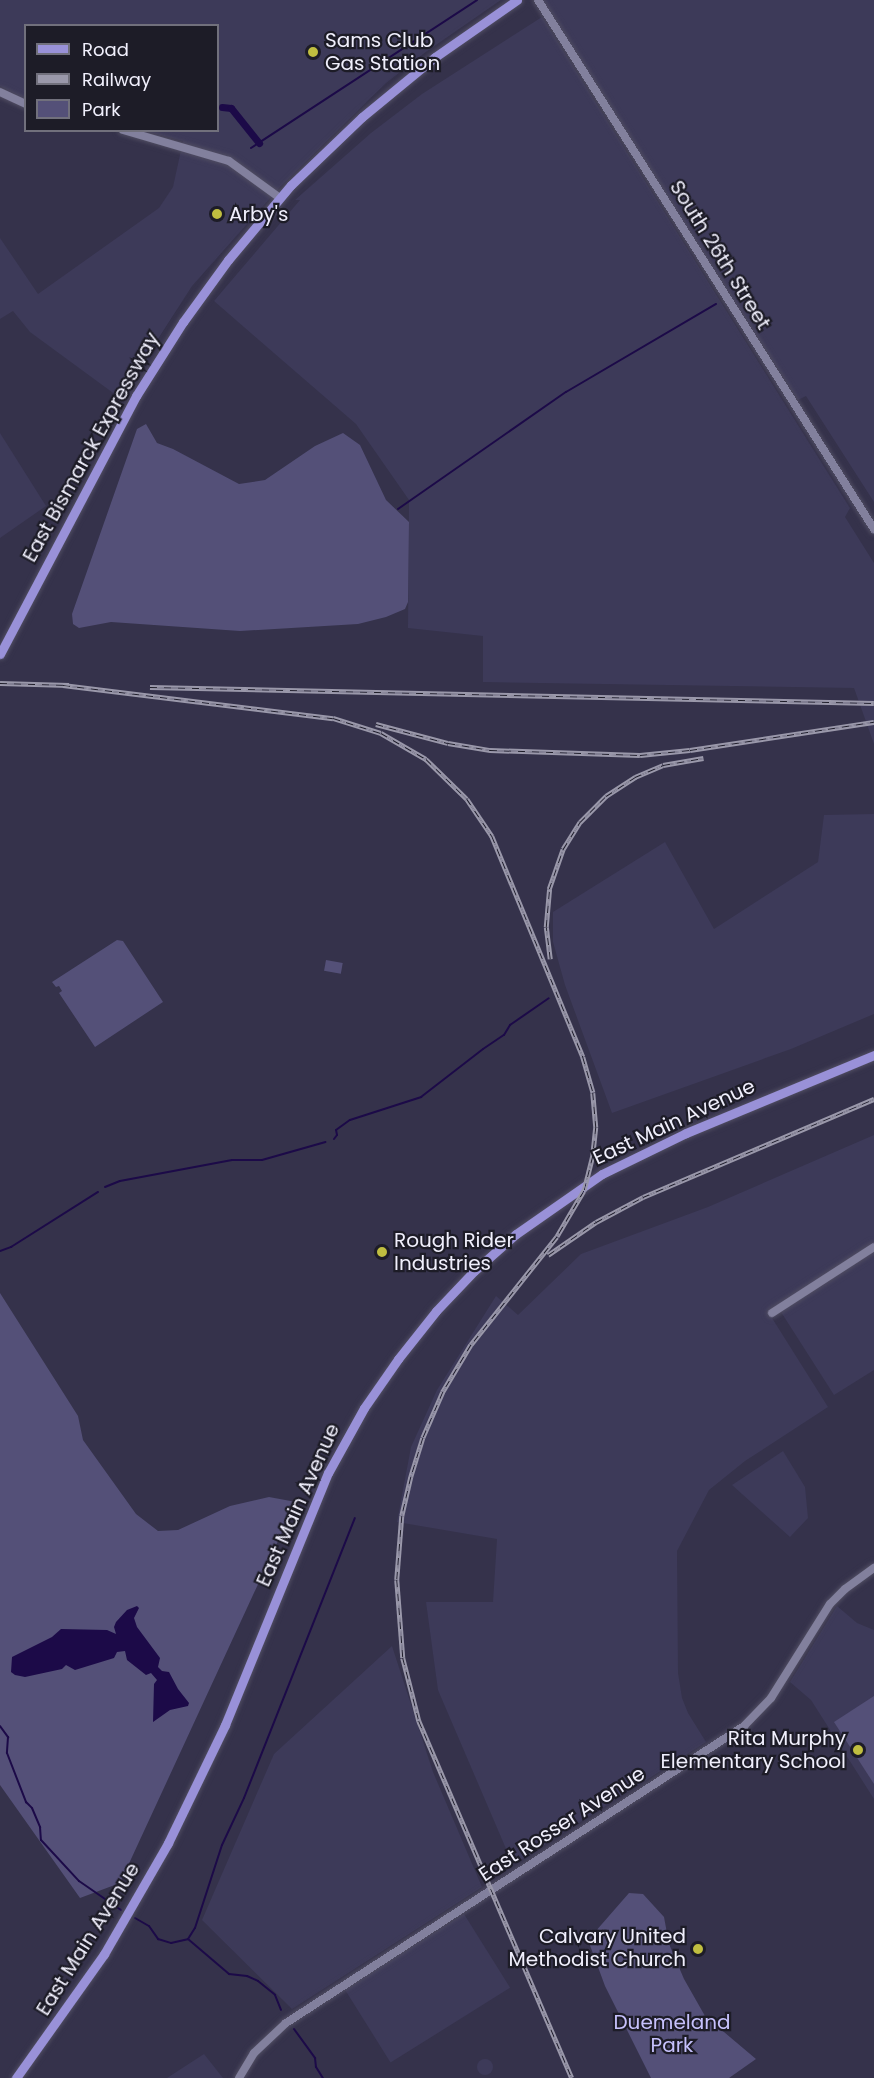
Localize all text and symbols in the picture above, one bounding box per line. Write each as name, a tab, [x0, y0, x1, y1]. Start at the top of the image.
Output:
legend	[24, 24, 219, 132]
place label: Sams Club Gas Station	[325, 28, 440, 75]
text: Road	[82, 37, 129, 62]
marker: Sams Club Gas Station	[306, 45, 320, 59]
text: Railway	[82, 67, 151, 92]
text: Park	[82, 97, 121, 122]
street label: South 26th Street	[665, 176, 775, 334]
place label: Arby's	[229, 202, 288, 226]
marker: Arby's	[210, 207, 224, 221]
street label: East Bismarck Expressway	[18, 328, 164, 566]
street label: East Main Avenue	[589, 1074, 759, 1170]
place label: Rough Rider Industries	[394, 1228, 514, 1275]
marker: Rough Rider Industries	[375, 1245, 389, 1259]
street label: East Main Avenue	[251, 1420, 345, 1590]
place label: Rita Murphy Elementary School	[661, 1726, 846, 1773]
marker: Rita Murphy Elementary School	[851, 1743, 865, 1757]
street label: East Rosser Avenue	[475, 1761, 649, 1887]
street label: East Main Avenue	[31, 1858, 145, 2020]
place label: Calvary United Methodist Church	[509, 1925, 686, 1972]
marker: Calvary United Methodist Church	[691, 1942, 705, 1956]
park label: Duemeland Park	[613, 2010, 731, 2057]

